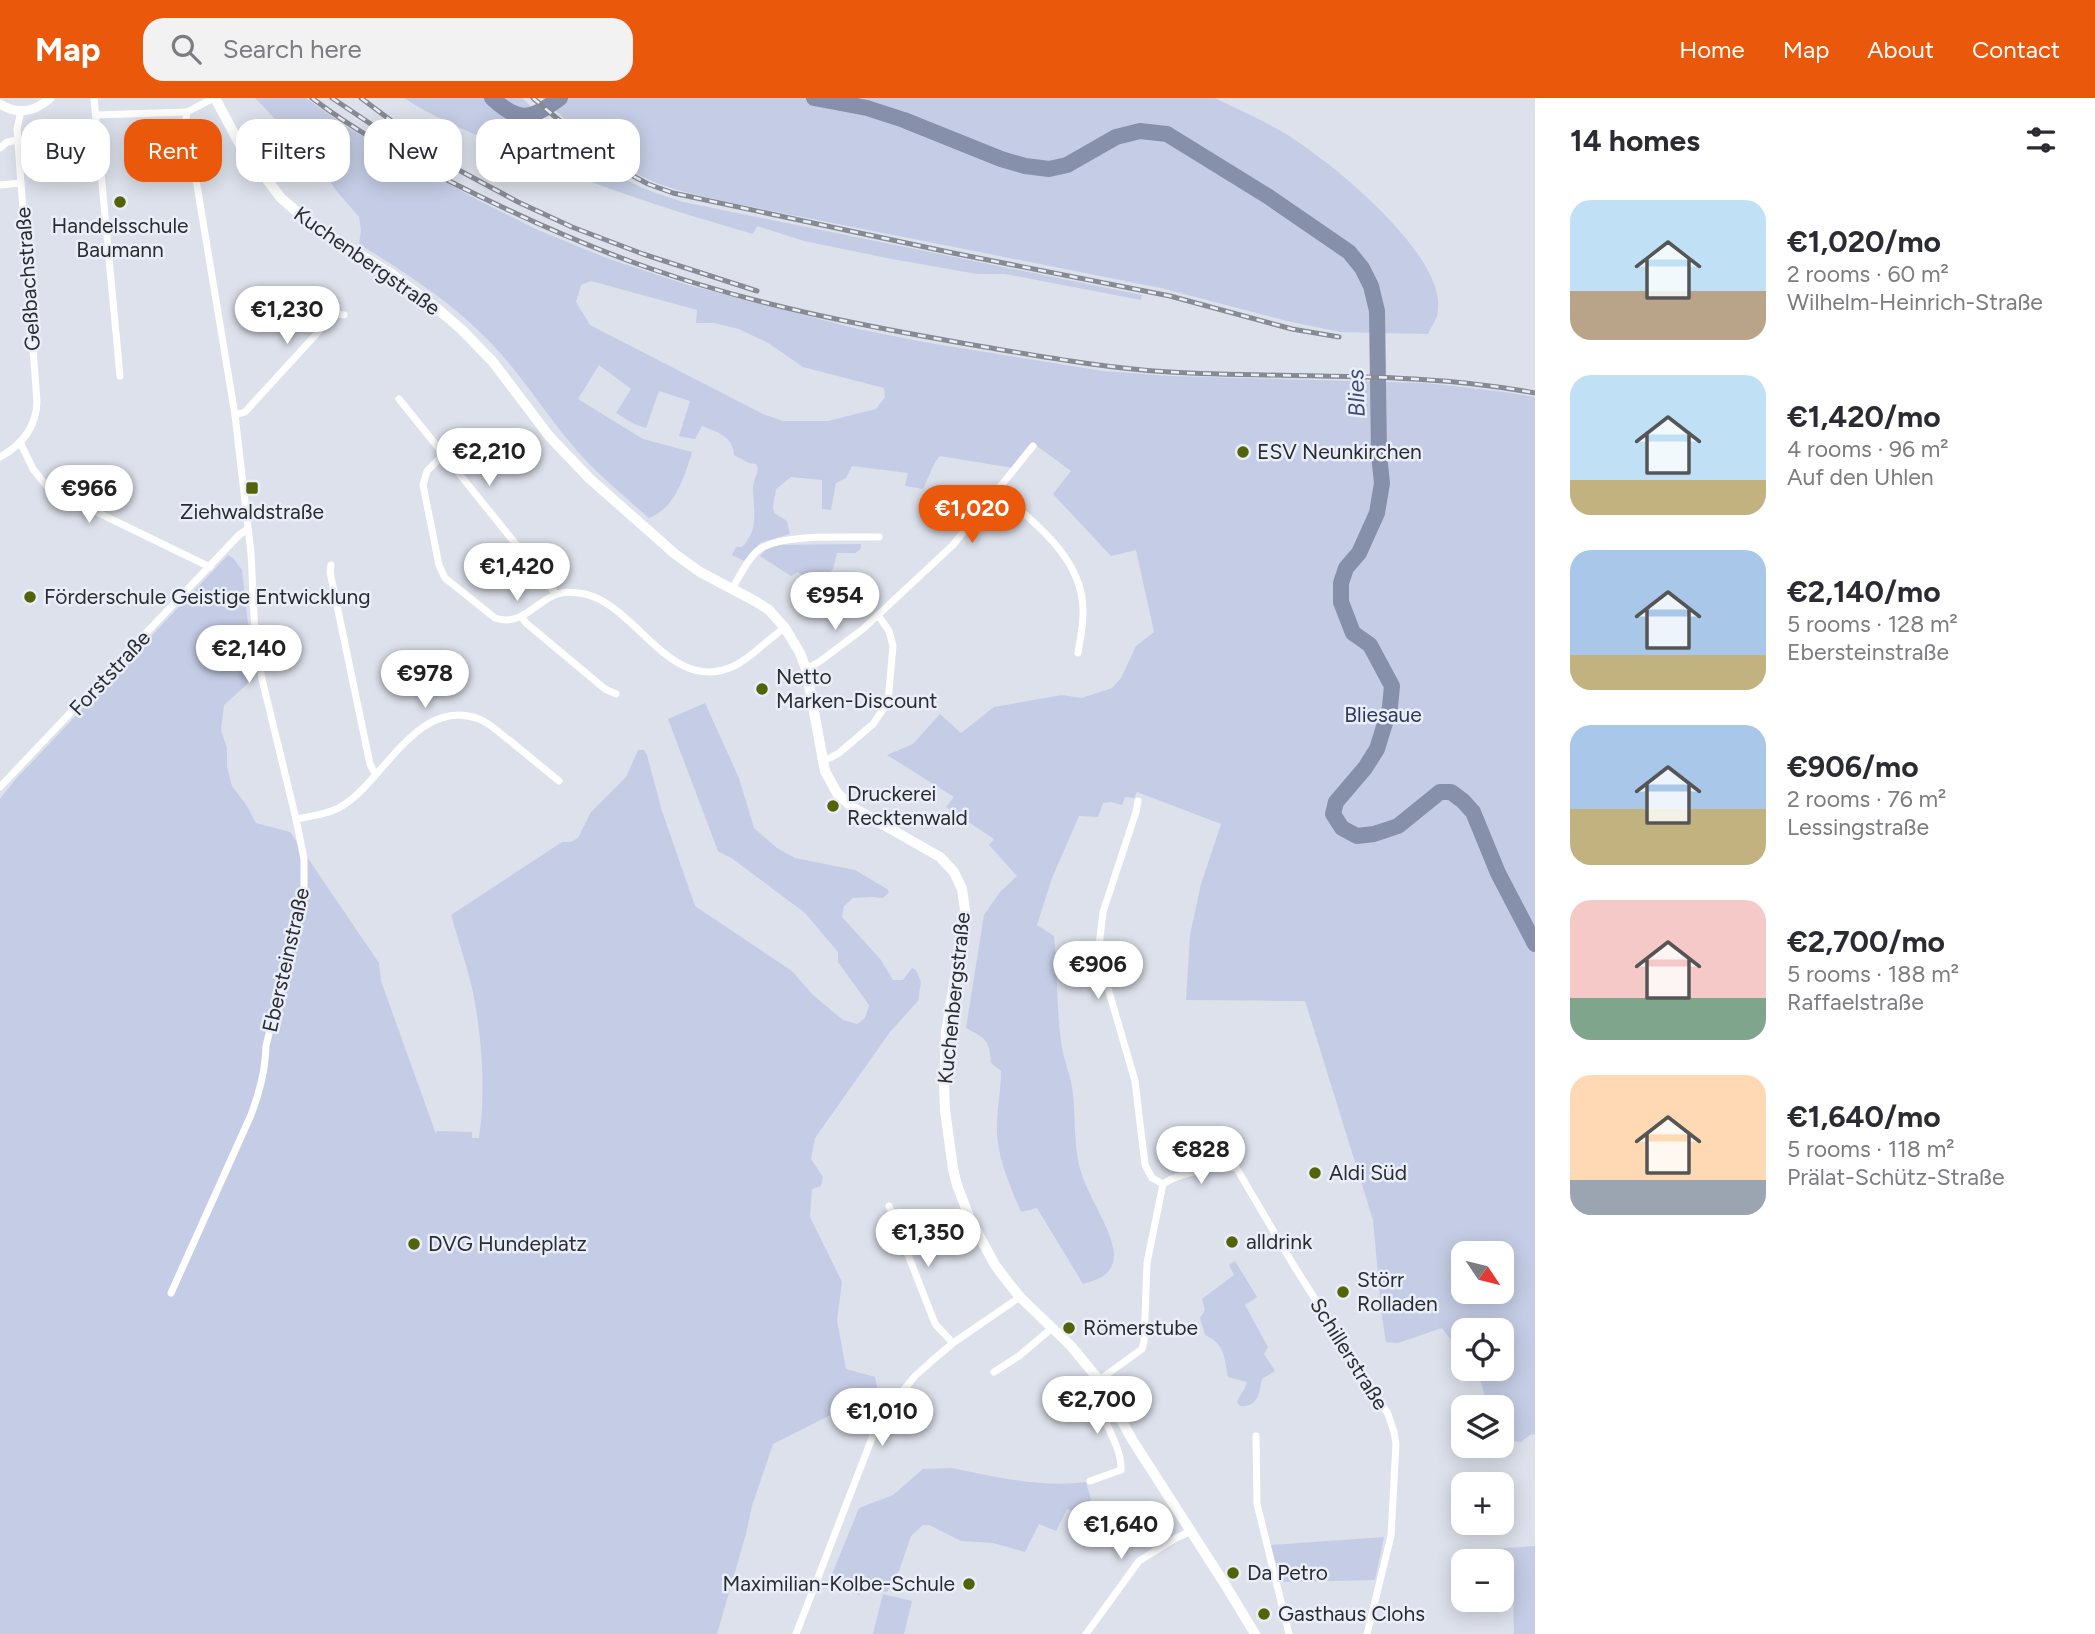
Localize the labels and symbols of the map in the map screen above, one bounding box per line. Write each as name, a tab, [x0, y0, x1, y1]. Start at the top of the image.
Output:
marker: Handelsschule Baumann	[112, 194, 128, 210]
street label: Kuchenbergstraße	[289, 201, 445, 320]
street label: Geßbachstraße	[10, 206, 45, 352]
place label: Handelsschule Baumann	[51, 213, 189, 262]
pin: €1,230	[230, 286, 344, 346]
water label: Blies	[1341, 368, 1371, 417]
pin: €2,210	[432, 428, 546, 488]
place label: ESV Neunkirchen	[1257, 439, 1422, 464]
marker: ESV Neunkirchen	[1235, 444, 1251, 460]
pin: €966	[48, 466, 130, 525]
marker: Ziehwaldstraße	[244, 480, 260, 496]
pin: €1,020	[915, 486, 1029, 545]
place label: Ziehwaldstraße	[180, 499, 324, 524]
pin: €1,420	[460, 544, 574, 603]
pin: €954	[794, 573, 876, 632]
place label: Förderschule Geistige Entwicklung	[44, 584, 371, 609]
marker: Förderschule Geistige Entwicklung	[22, 589, 38, 605]
street label: Forststraße	[64, 625, 155, 720]
pin: €2,140	[192, 626, 306, 685]
pin: €978	[384, 650, 466, 710]
place label: Netto Marken-Discount	[776, 664, 938, 713]
marker: Netto Marken-Discount	[754, 681, 770, 697]
park label: Bliesaue	[1344, 702, 1422, 727]
place label: Druckerei Recktenwald	[847, 781, 968, 830]
marker: Druckerei Recktenwald	[825, 798, 841, 814]
street label: Ebersteinstraße	[257, 885, 314, 1035]
street label: Kuchenbergstraße	[932, 911, 975, 1085]
pin: €906	[1057, 942, 1139, 1001]
pin: €828	[1160, 1126, 1242, 1186]
place label: Aldi Süd	[1329, 1160, 1407, 1185]
marker: Aldi Süd	[1307, 1165, 1323, 1181]
pin: €1,350	[871, 1210, 985, 1269]
place label: alldrink	[1246, 1229, 1313, 1254]
place label: DVG Hundeplatz	[428, 1231, 587, 1256]
marker: alldrink	[1224, 1234, 1240, 1250]
marker: DVG Hundeplatz	[406, 1236, 422, 1252]
north arrow	[1451, 1241, 1514, 1304]
place label: Störr Rolladen	[1357, 1267, 1438, 1316]
marker: Störr Rolladen	[1335, 1284, 1351, 1300]
street label: Schillerstraße	[1305, 1293, 1394, 1414]
place label: Römerstube	[1083, 1315, 1198, 1340]
marker: Römerstube	[1061, 1320, 1077, 1336]
pin: €2,700	[1040, 1376, 1154, 1436]
pin: €1,010	[825, 1388, 939, 1448]
pin: €1,640	[1064, 1502, 1178, 1561]
place label: Da Petro	[1247, 1560, 1328, 1585]
marker: Da Petro	[1225, 1565, 1241, 1581]
place label: Maximilian-Kolbe-Schule	[723, 1571, 955, 1596]
marker: Maximilian-Kolbe-Schule	[961, 1576, 977, 1592]
place label: Gasthaus Clohs	[1278, 1601, 1425, 1626]
marker: Gasthaus Clohs	[1256, 1606, 1272, 1622]

